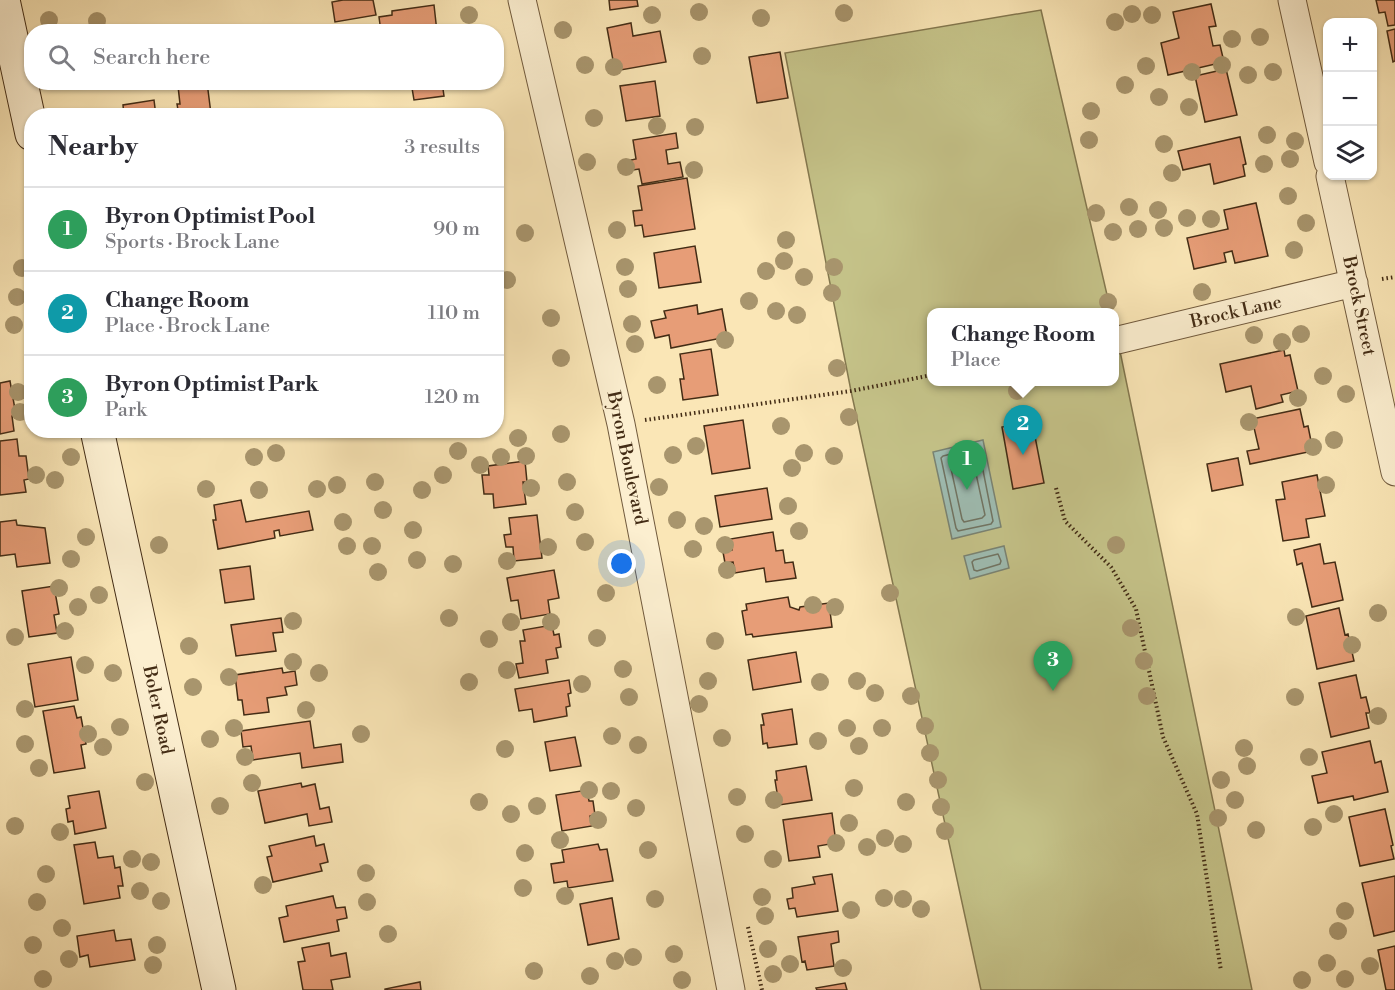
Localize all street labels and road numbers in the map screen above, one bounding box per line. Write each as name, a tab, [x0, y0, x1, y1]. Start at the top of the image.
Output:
street label: Brock Street	[1337, 253, 1381, 359]
street label: Brock Lane	[1187, 290, 1284, 334]
street label: Byron Boulevard	[601, 388, 653, 528]
street label: Boler Road	[137, 662, 179, 757]

